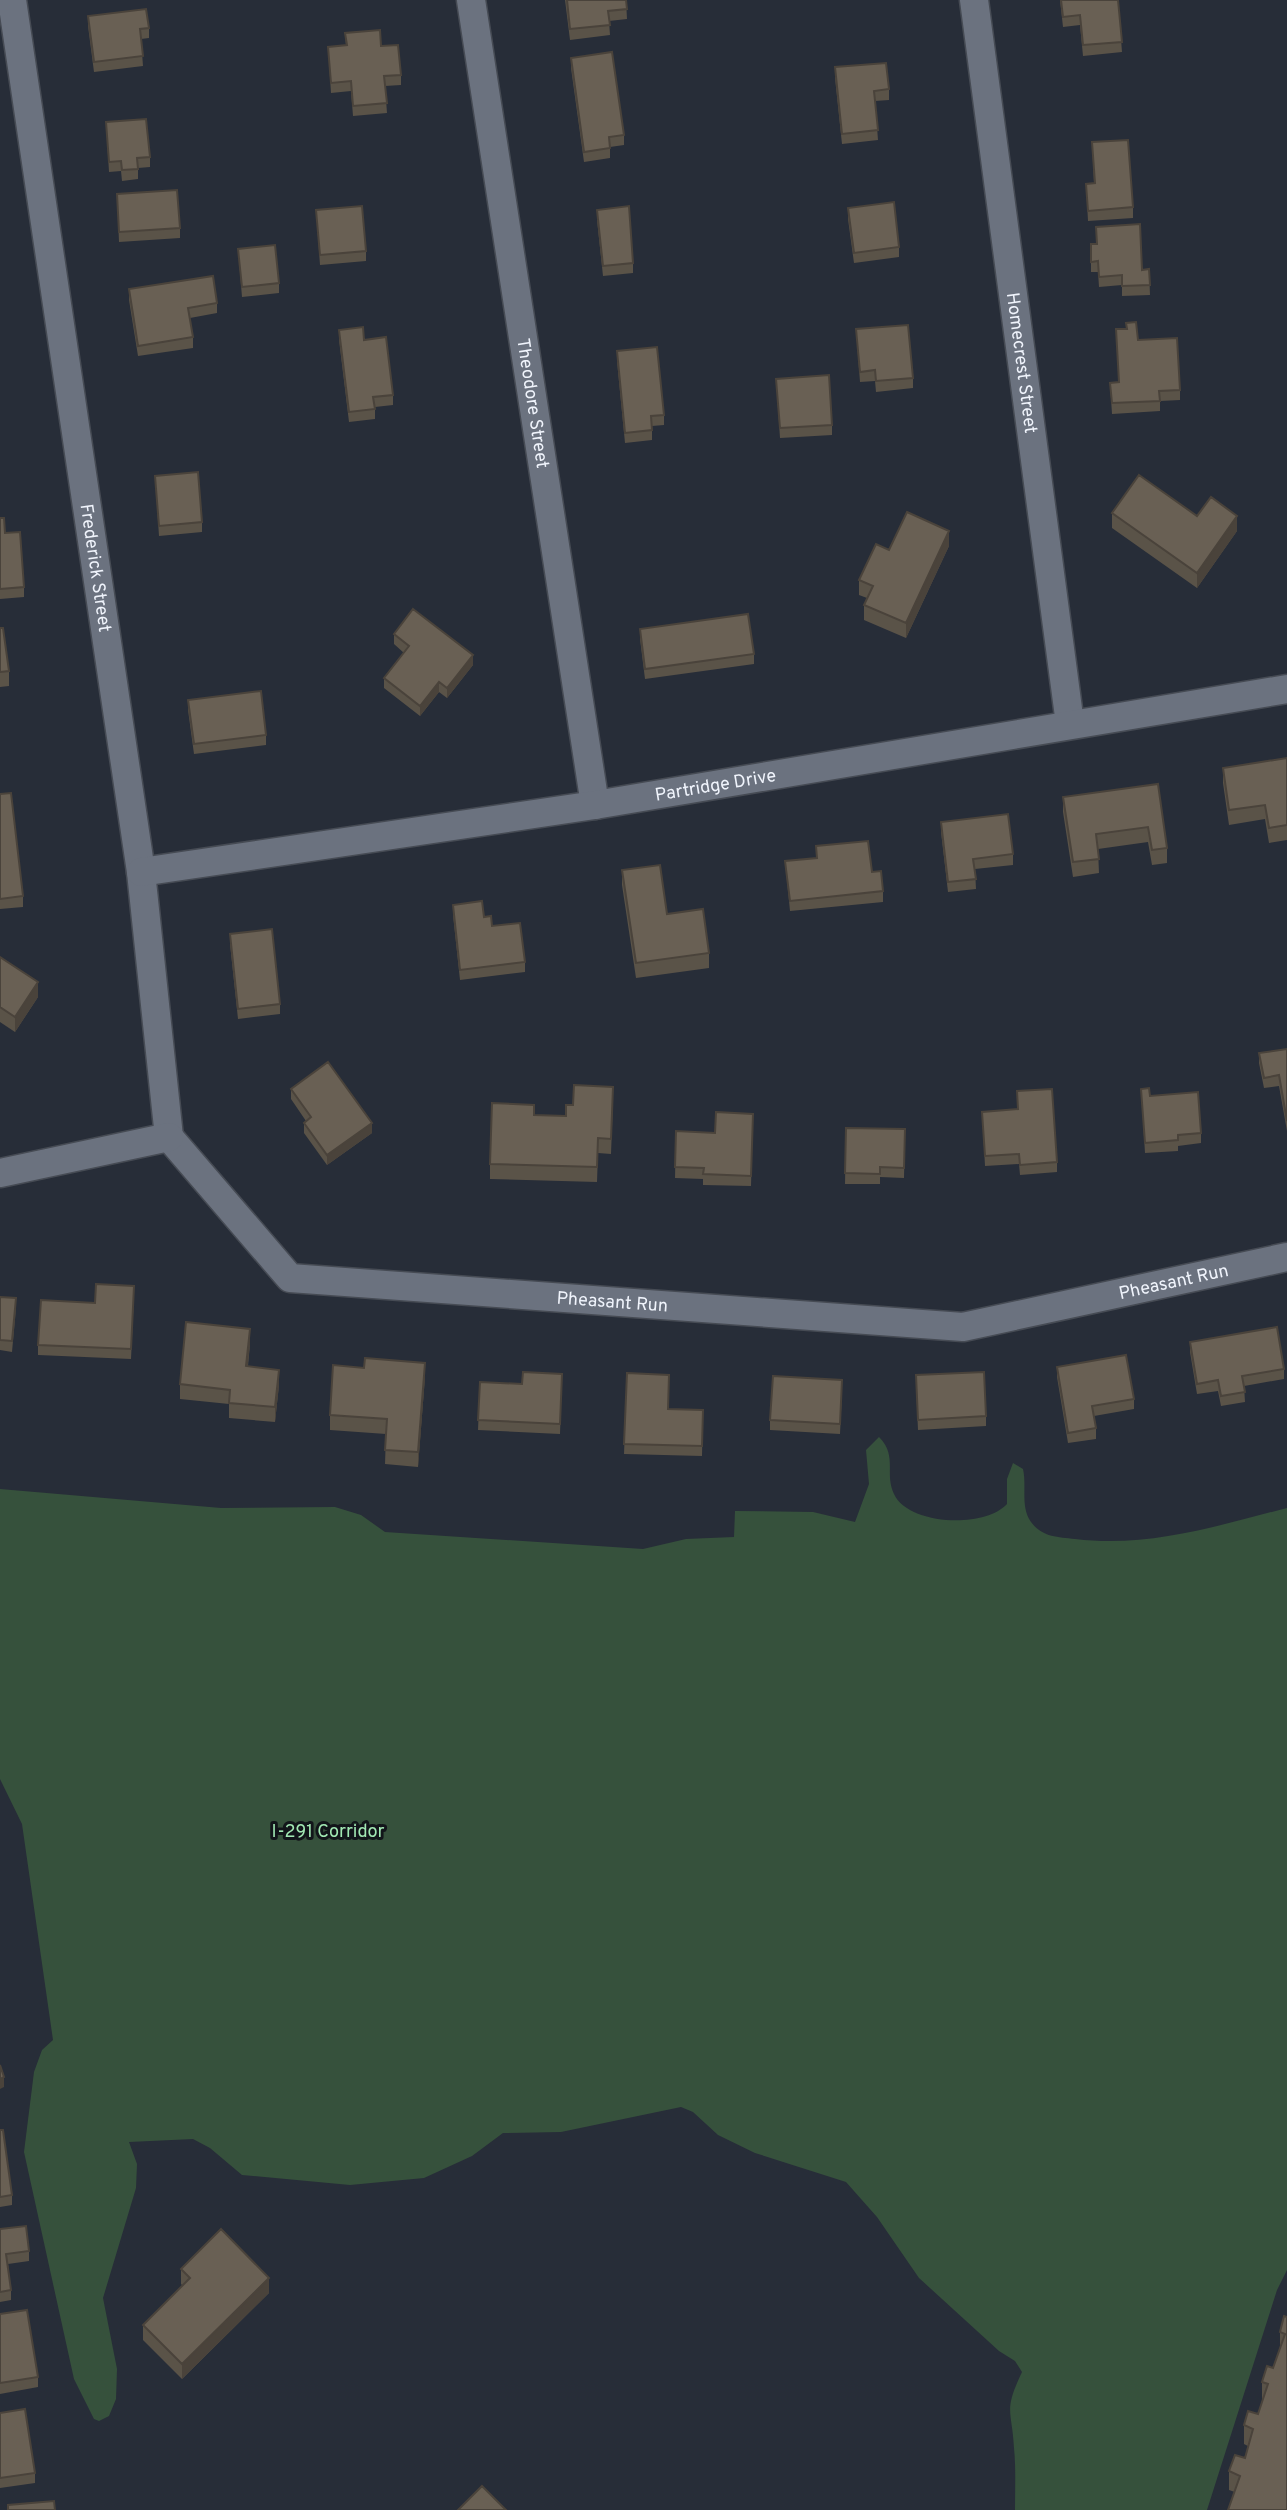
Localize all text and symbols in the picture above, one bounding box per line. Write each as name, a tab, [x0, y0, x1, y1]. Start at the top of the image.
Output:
street label: Homecrest Street	[1000, 291, 1041, 435]
street label: Theodore Street	[510, 337, 553, 470]
street label: Frederick Street	[74, 502, 115, 634]
street label: Partridge Drive	[653, 765, 778, 808]
street label: Pheasant Run	[1117, 1260, 1231, 1306]
street label: Pheasant Run	[556, 1287, 669, 1318]
park label: I-291 Corridor	[272, 1821, 384, 1844]

